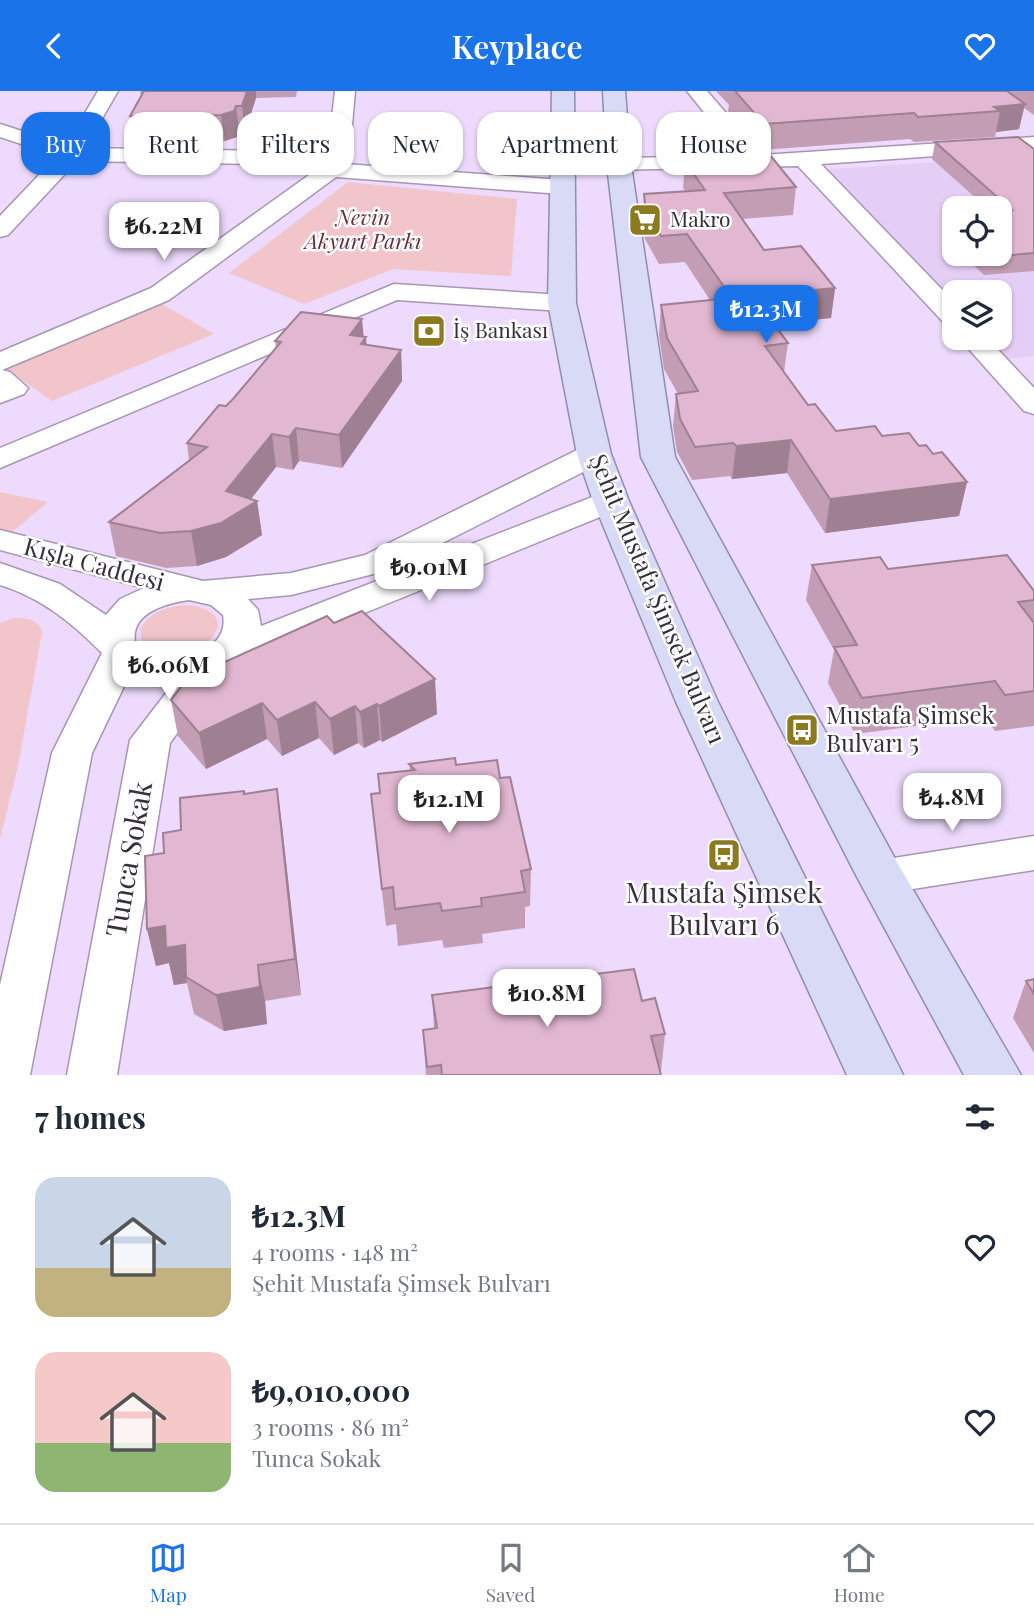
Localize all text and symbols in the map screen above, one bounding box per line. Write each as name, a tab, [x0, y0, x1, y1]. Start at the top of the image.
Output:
text: Keyplace	[451, 24, 583, 67]
icon: back	[35, 27, 73, 65]
icon: heart	[961, 27, 999, 65]
chip: Buy	[21, 112, 110, 175]
chip: Rent	[124, 112, 223, 175]
chip: Filters	[237, 112, 354, 175]
chip: New	[368, 112, 463, 175]
chip: Apartment	[477, 112, 642, 175]
chip: House	[656, 112, 771, 175]
map controls	[942, 196, 1012, 350]
button: locate	[942, 196, 1012, 266]
supermarket icon: Makro	[626, 201, 664, 239]
pin: ₺6.22M	[107, 202, 221, 262]
park label: Nevin Akyurt Parkı	[303, 202, 421, 254]
place label: Makro	[670, 204, 731, 232]
text: ₺6.22M	[125, 209, 203, 240]
button: layers	[942, 280, 1012, 350]
pin: ₺12.3M	[709, 285, 823, 345]
text: ₺12.3M	[730, 292, 802, 323]
bank icon: İş Bankası	[410, 312, 448, 350]
place label: İş Bankası	[453, 315, 548, 343]
street label: Şehit Mustafa Şimsek Bulvarı	[583, 448, 734, 748]
street label: Kışla Caddesi	[21, 529, 168, 597]
pin: ₺9.01M	[372, 543, 486, 603]
text: ₺9.01M	[390, 550, 468, 581]
pin: ₺6.06M	[112, 641, 226, 701]
text: ₺6.06M	[128, 648, 210, 679]
place label: Mustafa Şimsek Bulvarı 5	[826, 698, 996, 758]
bus stop icon: Mustafa Şimsek Bulvarı 5	[783, 711, 821, 749]
pin: ₺4.8M	[903, 773, 1001, 833]
pin: ₺12.1M	[392, 775, 506, 835]
street label: Tunca Sokak	[96, 778, 159, 939]
text: ₺4.8M	[919, 780, 985, 811]
text: ₺12.1M	[414, 782, 484, 813]
bus stop icon: Mustafa Şimsek Bulvarı 6	[705, 836, 743, 874]
place label: Mustafa Şimsek Bulvarı 6	[626, 873, 823, 942]
pin: ₺10.8M	[490, 969, 604, 1029]
text: ₺10.8M	[508, 976, 586, 1007]
text: 7 homes	[35, 1097, 146, 1137]
icon: filters	[961, 1098, 999, 1136]
text: ₺12.3M	[252, 1195, 346, 1235]
icon: home	[91, 1205, 175, 1289]
icon: heart	[961, 1228, 999, 1266]
text: 4 rooms · 148 m²	[252, 1236, 418, 1267]
text: Şehit Mustafa Şimsek Bulvarı	[252, 1267, 551, 1298]
text: ₺9,010,000	[252, 1370, 410, 1410]
icon: home	[91, 1380, 175, 1464]
icon: heart	[961, 1403, 999, 1441]
text: 3 rooms · 86 m²	[252, 1411, 409, 1442]
text: Tunca Sokak	[252, 1442, 381, 1473]
tab: Map	[149, 1539, 187, 1607]
tab: Saved	[486, 1539, 535, 1607]
tab: Home	[834, 1539, 885, 1607]

